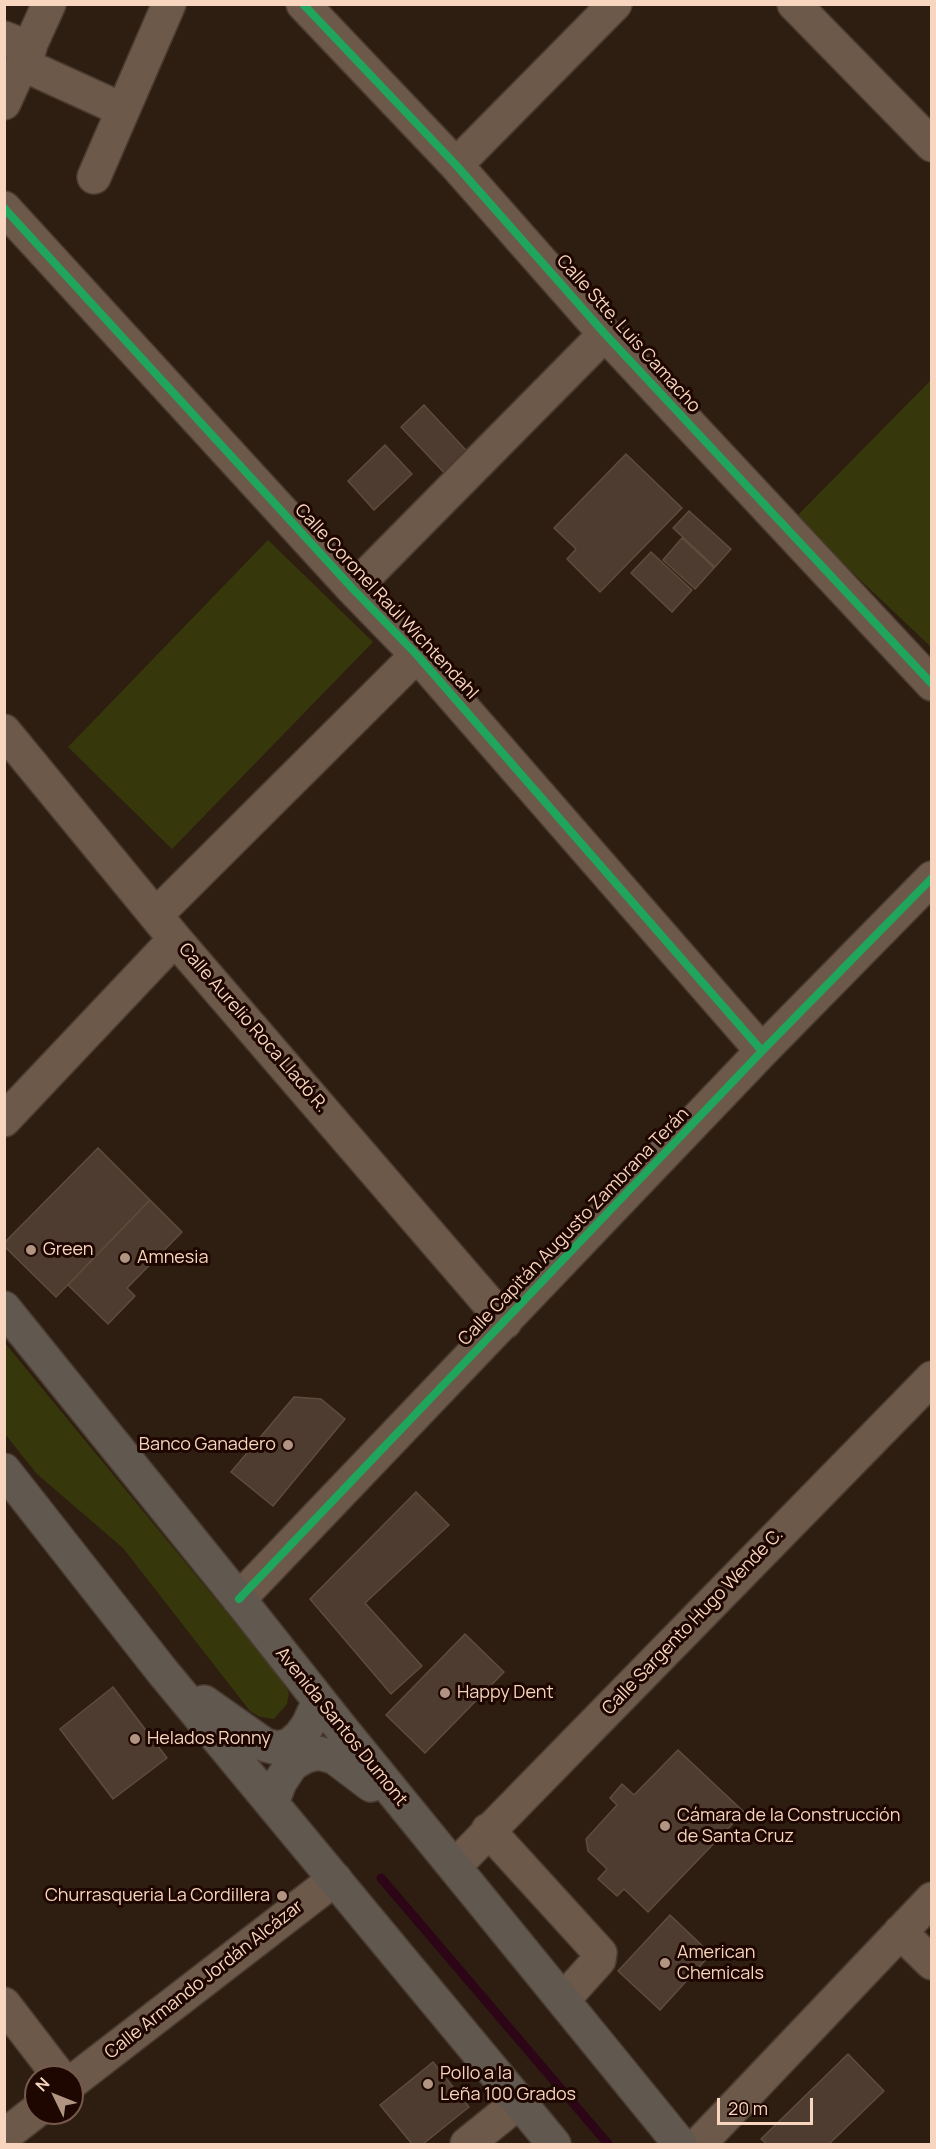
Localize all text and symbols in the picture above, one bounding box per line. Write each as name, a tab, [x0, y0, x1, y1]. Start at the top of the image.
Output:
street label: Calle Stte. Luis Camacho	[551, 251, 705, 417]
street label: Calle Coronel Raúl Wichtendahl	[290, 500, 482, 704]
street label: Calle Aurelio Roca Lladó R.	[174, 939, 332, 1117]
street label: Calle Capitán Augusto Zambrana Terán	[454, 1103, 694, 1351]
place label: Green	[43, 1239, 93, 1261]
marker: Green	[24, 1243, 38, 1257]
place label: Amnesia	[137, 1247, 208, 1269]
marker: Amnesia	[118, 1251, 132, 1265]
place label: Banco Ganadero	[139, 1434, 276, 1456]
marker: Banco Ganadero	[281, 1438, 295, 1452]
street label: Calle Sargento Hugo Wende C.	[598, 1524, 788, 1720]
street label: Avenida Santos Dumont	[270, 1643, 412, 1811]
place label: Happy Dent	[457, 1682, 554, 1704]
marker: Happy Dent	[438, 1686, 452, 1700]
place label: Helados Ronny	[147, 1728, 271, 1750]
marker: Helados Ronny	[128, 1732, 142, 1746]
place label: Cámara de la Construcción de Santa Cruz	[677, 1805, 900, 1848]
marker: Cámara de la Construcción de Santa Cruz	[658, 1819, 672, 1833]
place label: Churrasqueria La Cordillera	[45, 1885, 270, 1907]
marker: Churrasqueria La Cordillera	[275, 1889, 289, 1903]
street label: Calle Armando Jordán Alcázar	[101, 1896, 307, 2064]
place label: American Chemicals	[677, 1942, 764, 1984]
marker: American Chemicals	[658, 1956, 672, 1970]
place label: Pollo a la Leña 100 Grados	[440, 2063, 576, 2106]
north arrow	[24, 2065, 84, 2125]
text: N	[30, 2072, 54, 2096]
marker: Pollo a la Leña 100 Grados	[421, 2077, 435, 2091]
scale bar	[720, 2086, 816, 2124]
text: 20 m	[728, 2096, 768, 2120]

